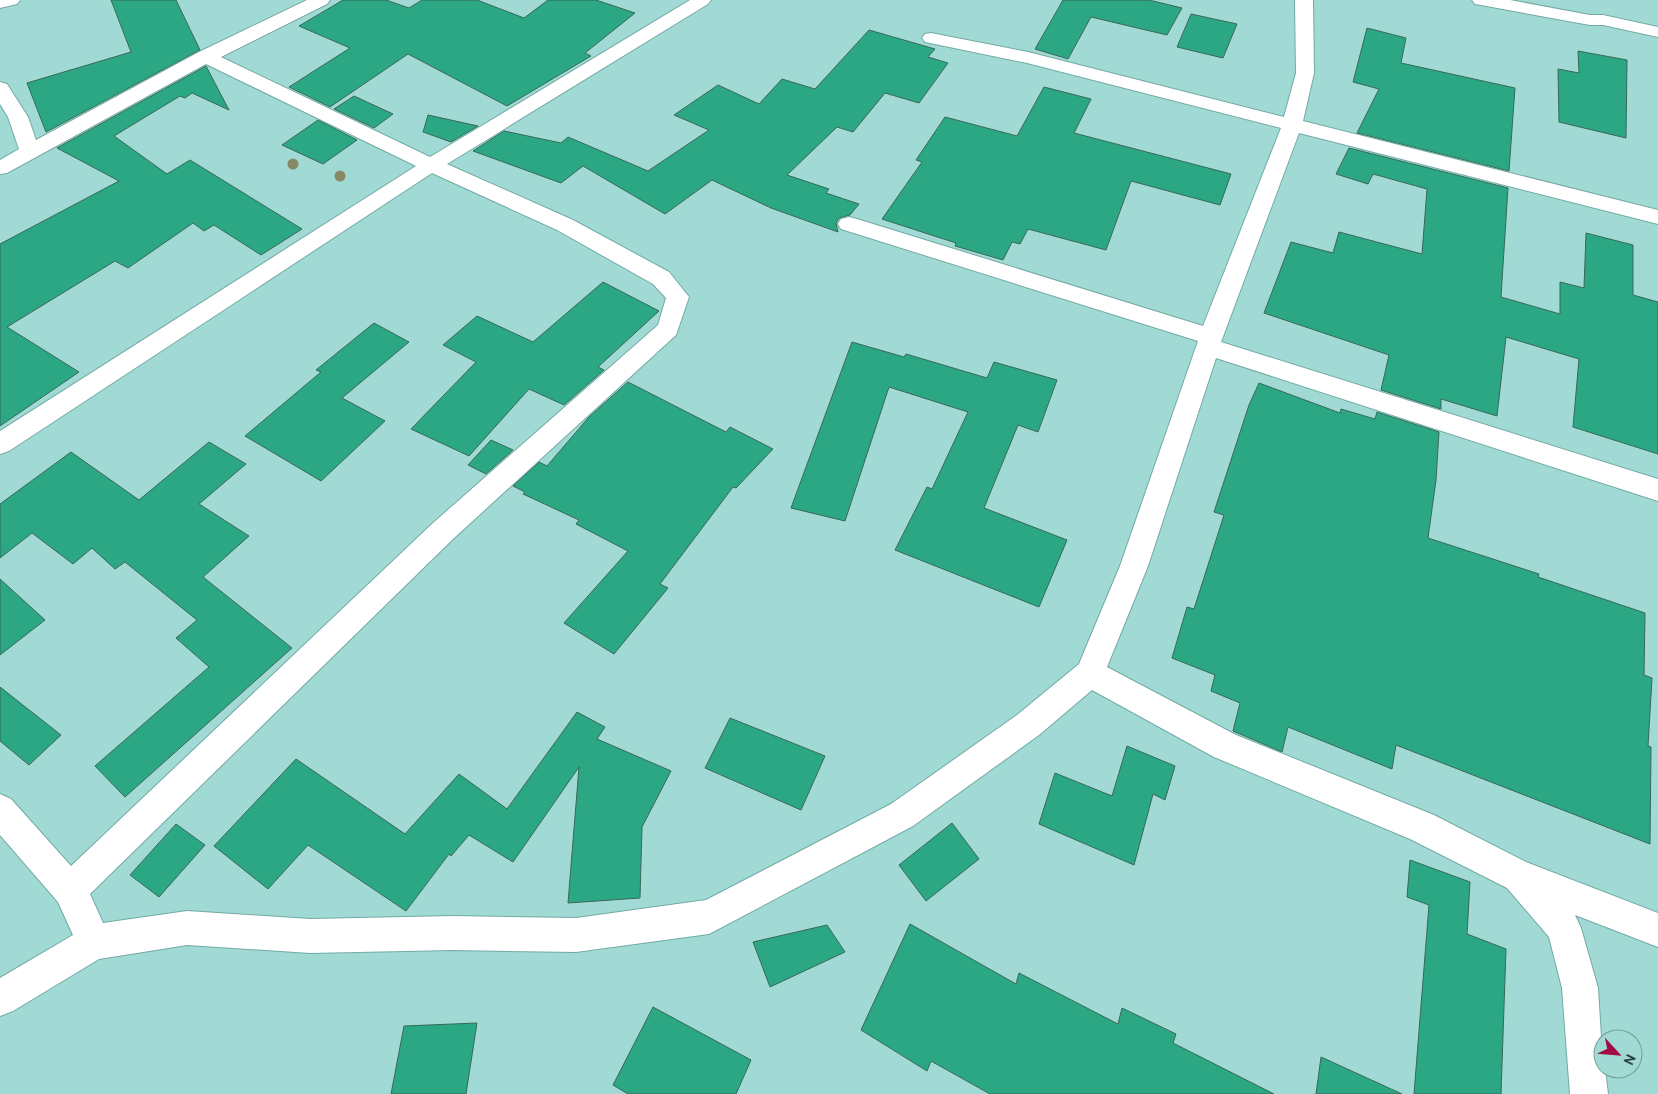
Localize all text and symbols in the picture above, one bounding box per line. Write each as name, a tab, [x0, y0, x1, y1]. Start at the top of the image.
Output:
north arrow	[1593, 1029, 1643, 1079]
text: N	[1618, 1051, 1638, 1067]

